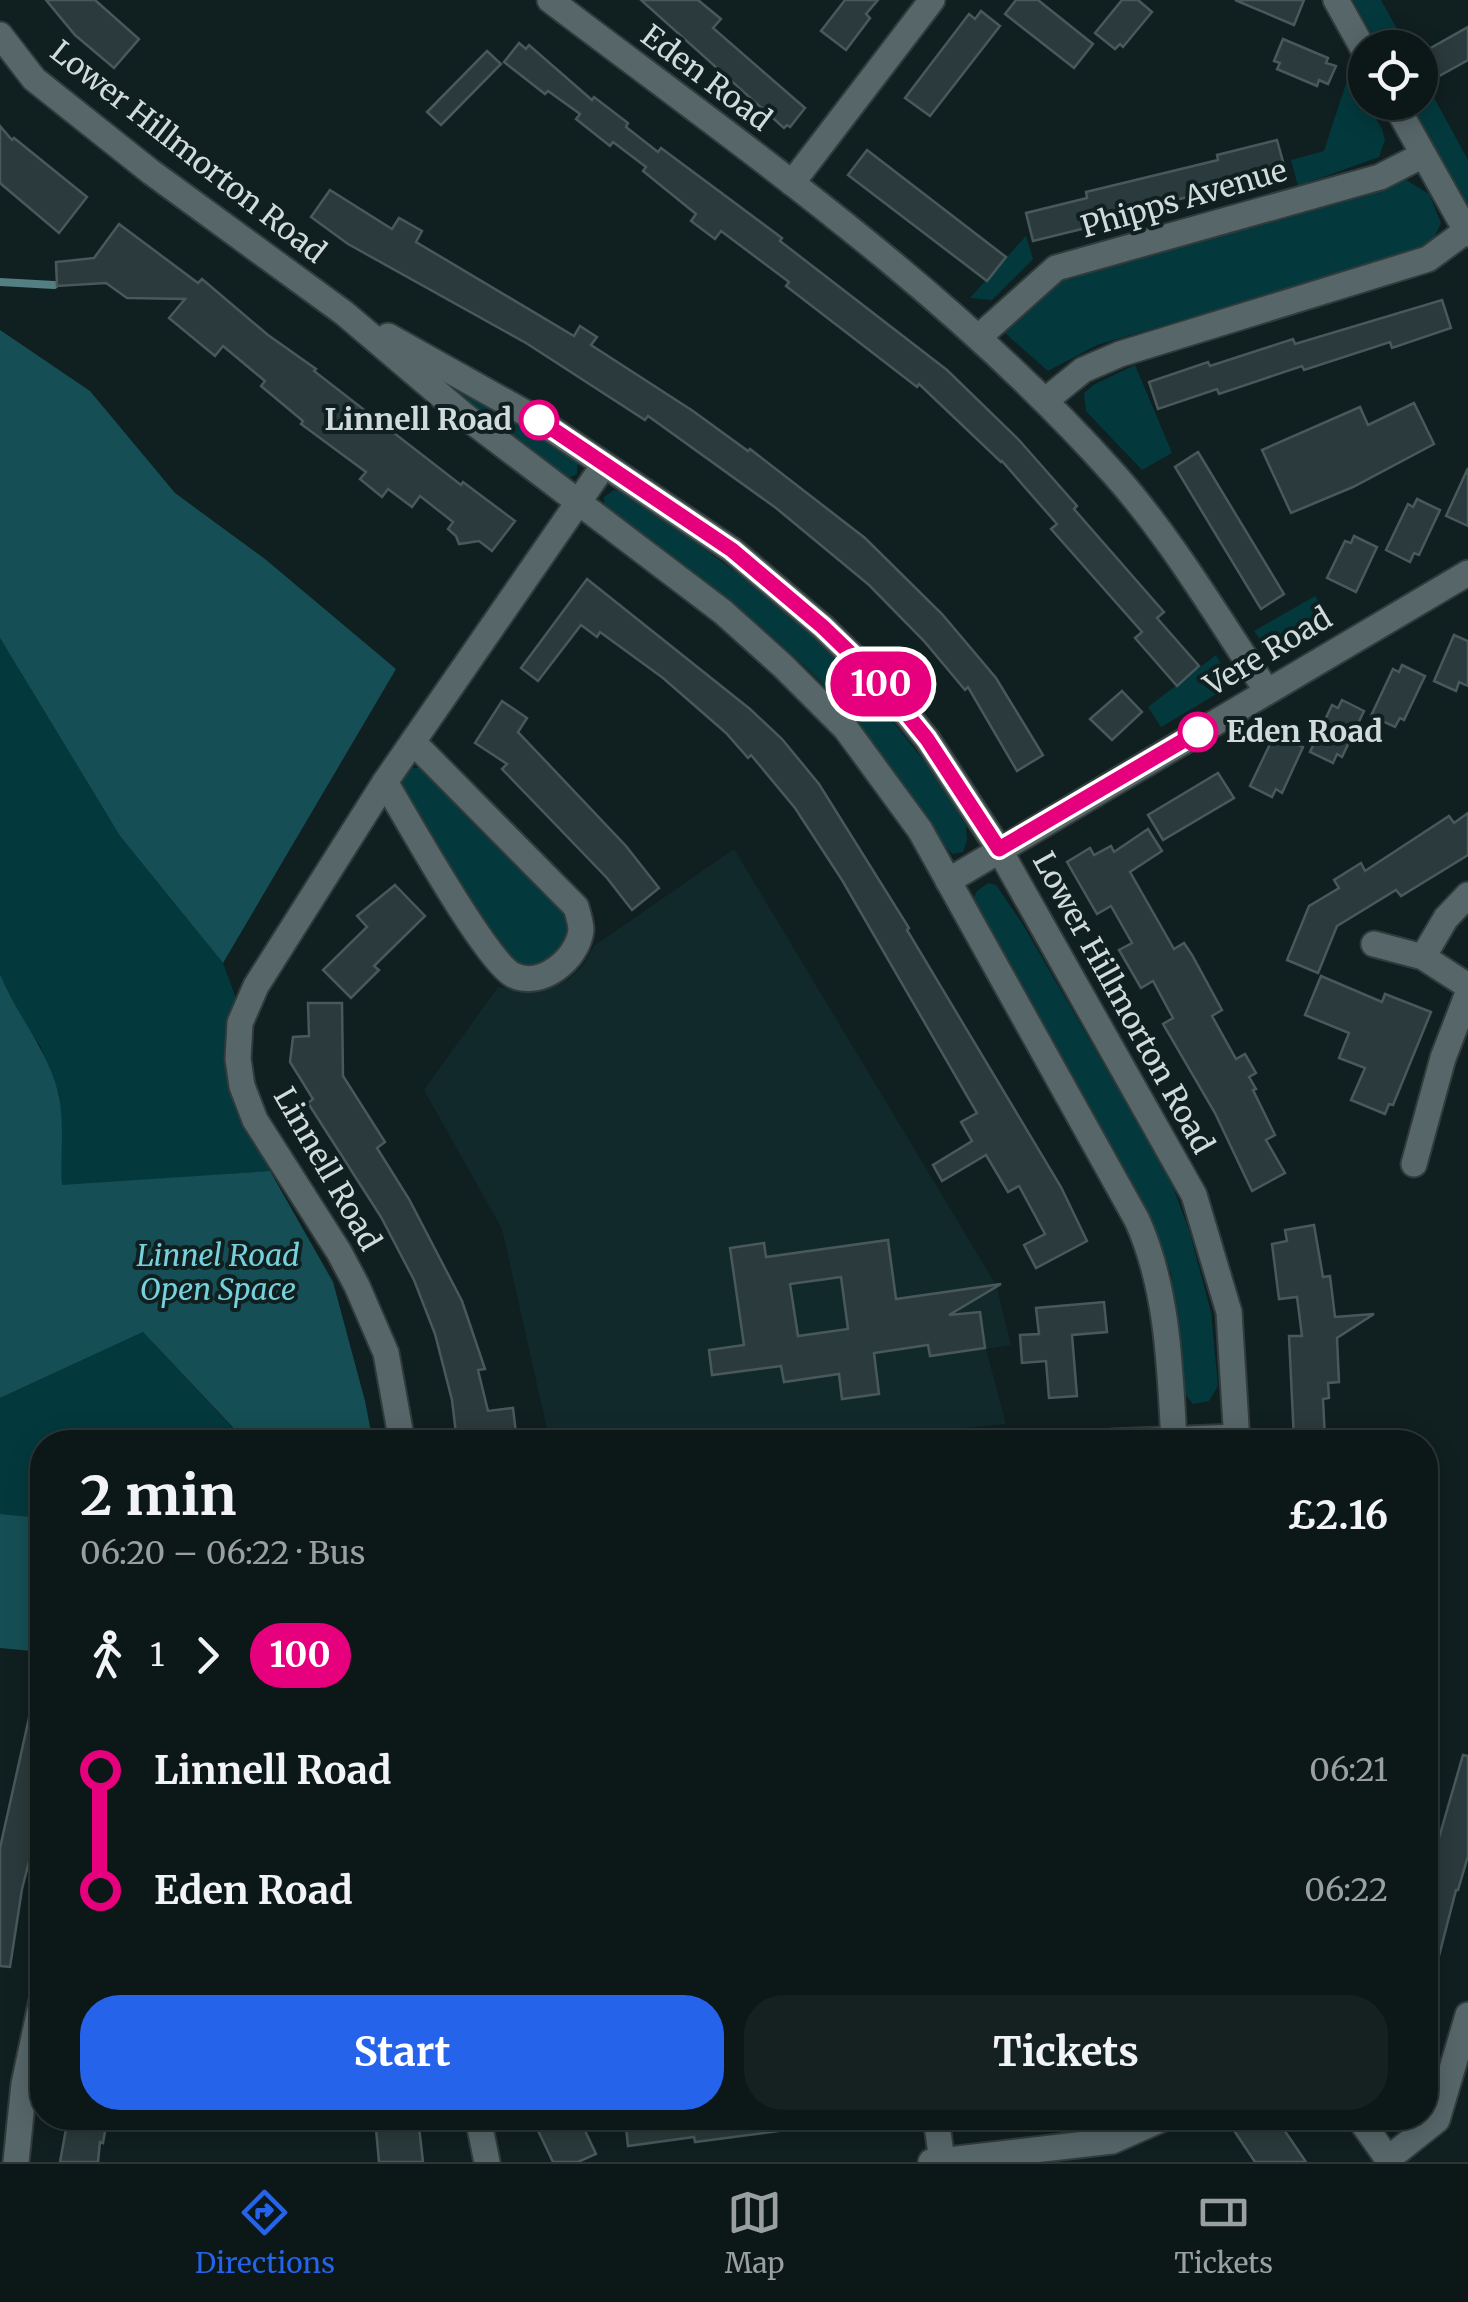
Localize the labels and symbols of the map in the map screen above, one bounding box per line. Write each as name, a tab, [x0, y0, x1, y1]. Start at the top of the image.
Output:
street label: Eden Road	[634, 16, 779, 138]
street label: Lower Hillmorton Road	[43, 32, 334, 271]
street label: Phipps Avenue	[1077, 151, 1291, 246]
place label: Linnell Road	[324, 400, 512, 438]
marker: Linnell Road	[520, 401, 558, 439]
street label: Vere Road	[1196, 598, 1338, 705]
line badge: 100	[824, 652, 938, 716]
place label: Eden Road	[1226, 712, 1383, 750]
marker: Eden Road	[1179, 713, 1217, 751]
street label: Lower Hillmorton Road	[1025, 845, 1223, 1160]
street label: Linnell Road	[266, 1080, 390, 1257]
park label: Linnel Road Open Space	[136, 1236, 300, 1308]

